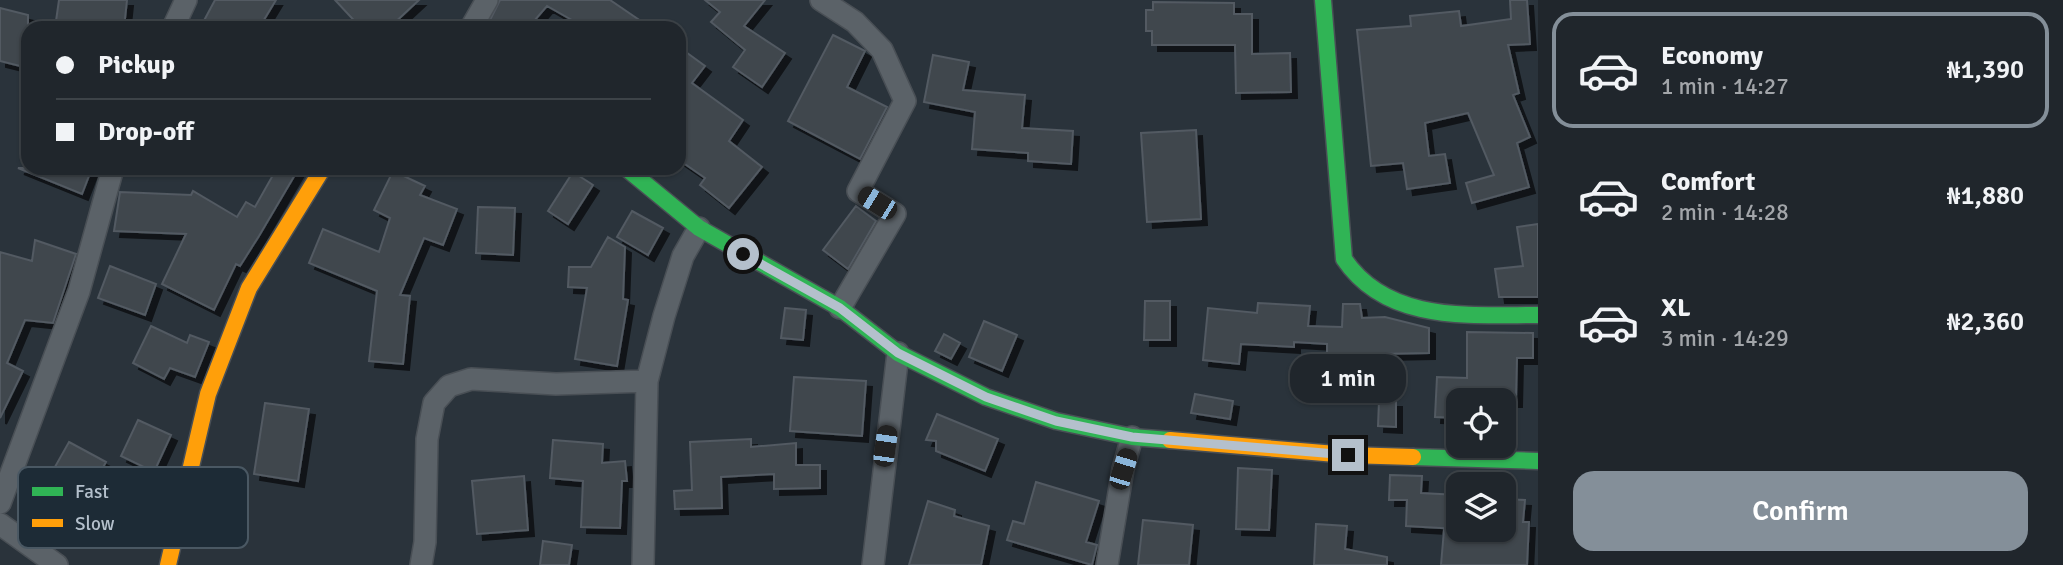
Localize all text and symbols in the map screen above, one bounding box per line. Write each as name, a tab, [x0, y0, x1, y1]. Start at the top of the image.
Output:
icon: car	[1577, 39, 1640, 102]
text: Economy	[1661, 40, 1763, 72]
text: Pickup	[98, 49, 175, 81]
text: ₦1,390	[1946, 54, 2024, 86]
text: 1 min · 14:27	[1661, 72, 1789, 101]
text: Drop-off	[98, 116, 194, 148]
icon: car	[1577, 165, 1640, 228]
text: Comfort	[1661, 166, 1755, 198]
text: ₦1,880	[1946, 180, 2024, 212]
car	[854, 183, 901, 223]
text: 2 min · 14:28	[1661, 198, 1789, 227]
route start	[727, 238, 759, 270]
icon: car	[1577, 291, 1640, 354]
text: XL	[1661, 292, 1691, 324]
text: ₦2,360	[1946, 306, 2024, 338]
text: 3 min · 14:29	[1661, 324, 1789, 353]
callout: 1 min	[1290, 354, 1406, 402]
text: 1 min	[1320, 364, 1376, 393]
map controls	[1446, 388, 1516, 542]
button: locate	[1446, 388, 1516, 458]
car	[872, 424, 899, 468]
route end	[1332, 439, 1364, 471]
car	[1107, 446, 1140, 492]
legend	[18, 467, 248, 548]
button: Confirm	[1573, 471, 2028, 551]
button: layers	[1446, 472, 1516, 542]
text: Fast	[75, 480, 109, 504]
text: Slow	[75, 512, 115, 536]

